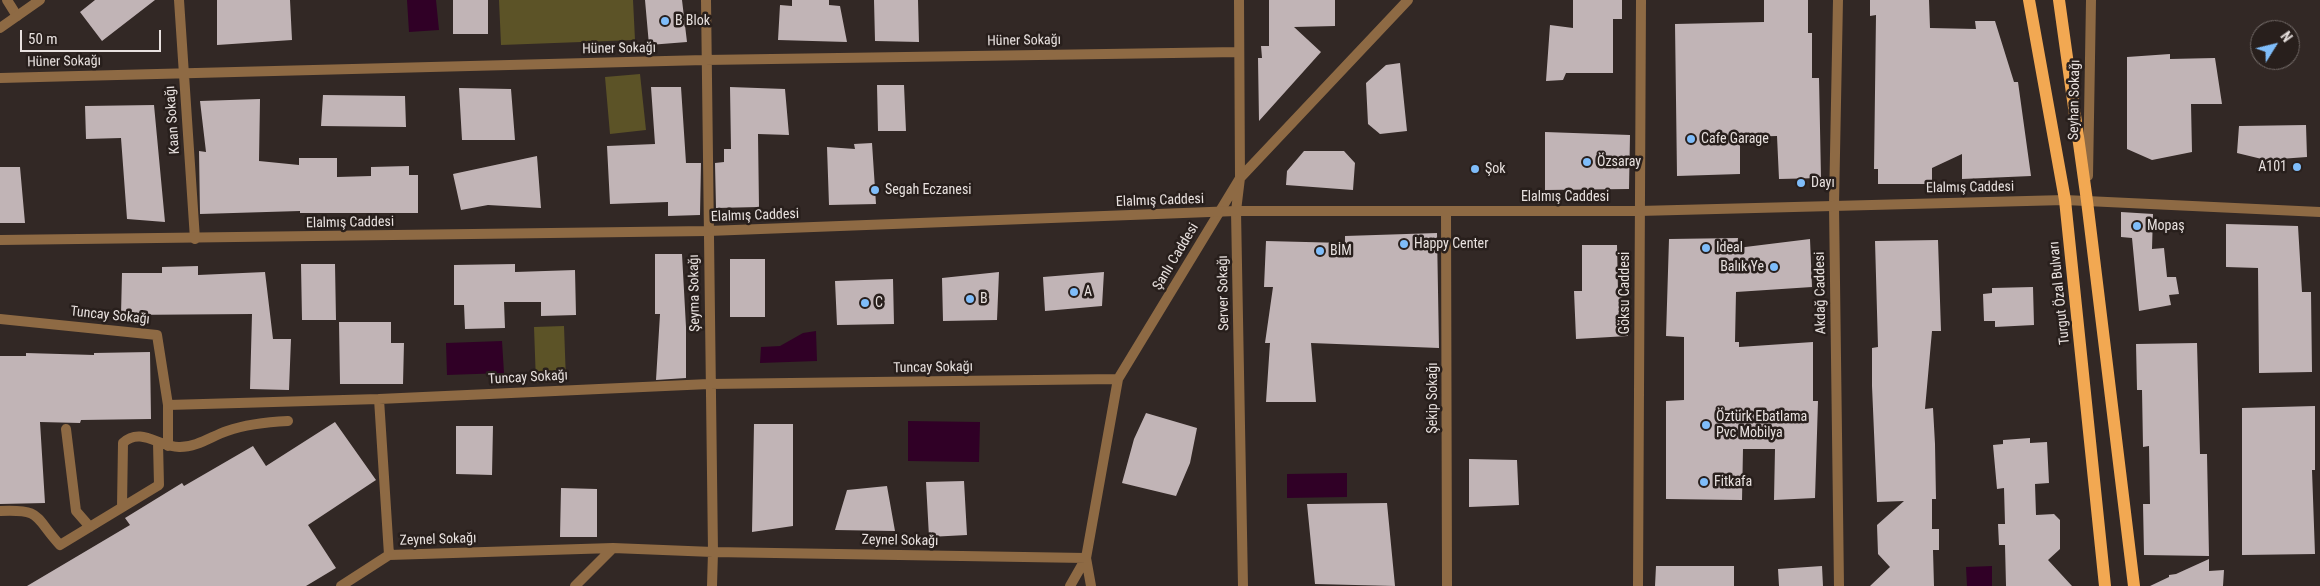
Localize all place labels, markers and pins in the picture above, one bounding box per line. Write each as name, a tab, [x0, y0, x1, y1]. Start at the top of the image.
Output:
place label: B Blok	[675, 13, 710, 29]
marker: B Blok	[659, 15, 671, 27]
place label: Cafe Garage	[1701, 131, 1769, 147]
marker: Cafe Garage	[1685, 133, 1697, 145]
place label: Özsaray	[1597, 154, 1641, 170]
marker: Özsaray	[1581, 156, 1593, 168]
place label: A101	[2258, 159, 2287, 175]
place label: Şok	[1485, 161, 1506, 177]
marker: A101	[2291, 161, 2303, 173]
marker: Şok	[1469, 163, 1481, 175]
place label: Dayı	[1811, 175, 1835, 191]
marker: Dayı	[1795, 177, 1807, 189]
place label: Segah Eczanesi	[885, 182, 971, 198]
marker: Segah Eczanesi	[869, 184, 881, 196]
place label: Mopaş	[2147, 218, 2185, 234]
marker: Mopaş	[2131, 220, 2143, 232]
place label: Happy Center	[1414, 236, 1488, 252]
marker: Happy Center	[1398, 238, 1410, 250]
place label: Ideal	[1716, 240, 1743, 256]
marker: Ideal	[1700, 242, 1712, 254]
place label: BİM	[1330, 243, 1352, 259]
marker: BİM	[1314, 245, 1326, 257]
place label: Balık Ye	[1720, 259, 1764, 275]
marker: Balık Ye	[1768, 261, 1780, 273]
place label: A	[1084, 284, 1092, 300]
marker: A	[1068, 286, 1080, 298]
place label: B	[980, 291, 988, 307]
marker: B	[964, 293, 976, 305]
place label: C	[875, 295, 883, 311]
marker: C	[859, 297, 871, 309]
place label: Öztürk Ebatlama Pvc Mobilya	[1716, 409, 1807, 442]
marker: Öztürk Ebatlama Pvc Mobilya	[1700, 419, 1712, 431]
place label: Fitkafa	[1714, 474, 1752, 490]
marker: Fitkafa	[1698, 476, 1710, 488]

